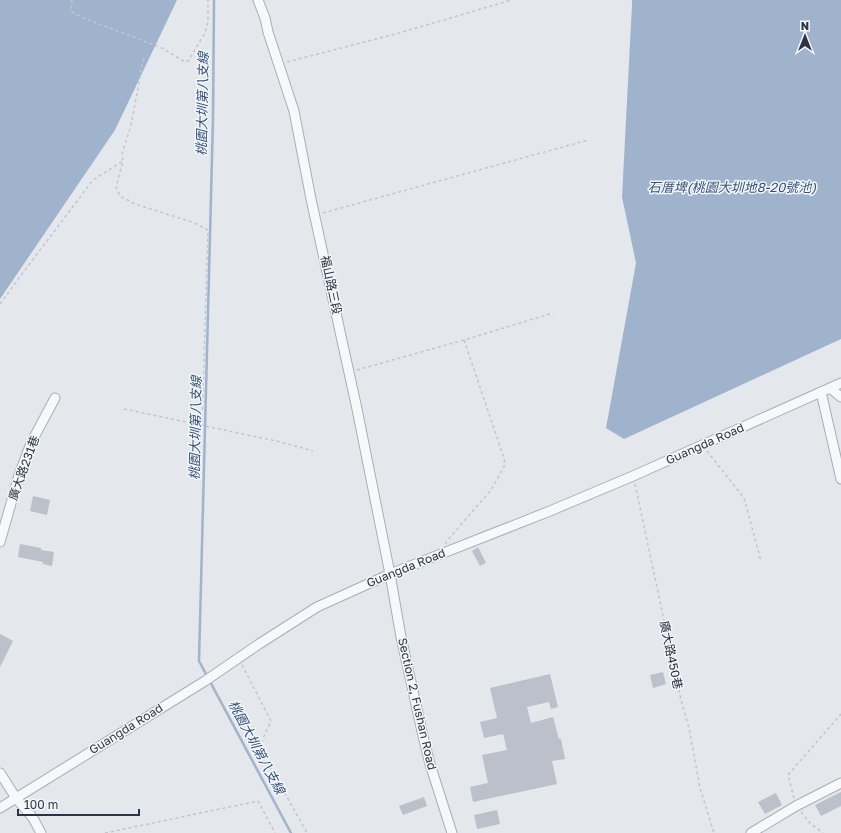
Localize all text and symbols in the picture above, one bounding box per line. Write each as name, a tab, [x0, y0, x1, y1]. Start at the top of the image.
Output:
north arrow	[785, 16, 825, 56]
text: N	[801, 19, 809, 32]
water label: 桃園大圳第八支線	[193, 50, 211, 156]
water label: 石厝埤(桃園大圳地8-20號池)	[648, 179, 816, 195]
street label: 福山路三段	[318, 254, 345, 316]
water label: 桃園大圳第八支線	[186, 374, 204, 480]
street label: Guangda Road	[663, 420, 746, 467]
street label: 廣大路231巷	[5, 433, 42, 502]
street label: Guangda Road	[364, 545, 447, 590]
street label: 廣大路450巷	[657, 619, 686, 691]
street label: Section 2, Fushan Road	[395, 636, 440, 771]
water label: 桃園大圳第八支線	[226, 697, 289, 798]
street label: Guangda Road	[86, 700, 165, 757]
scale bar	[18, 791, 139, 817]
text: 100 m	[24, 797, 58, 812]

